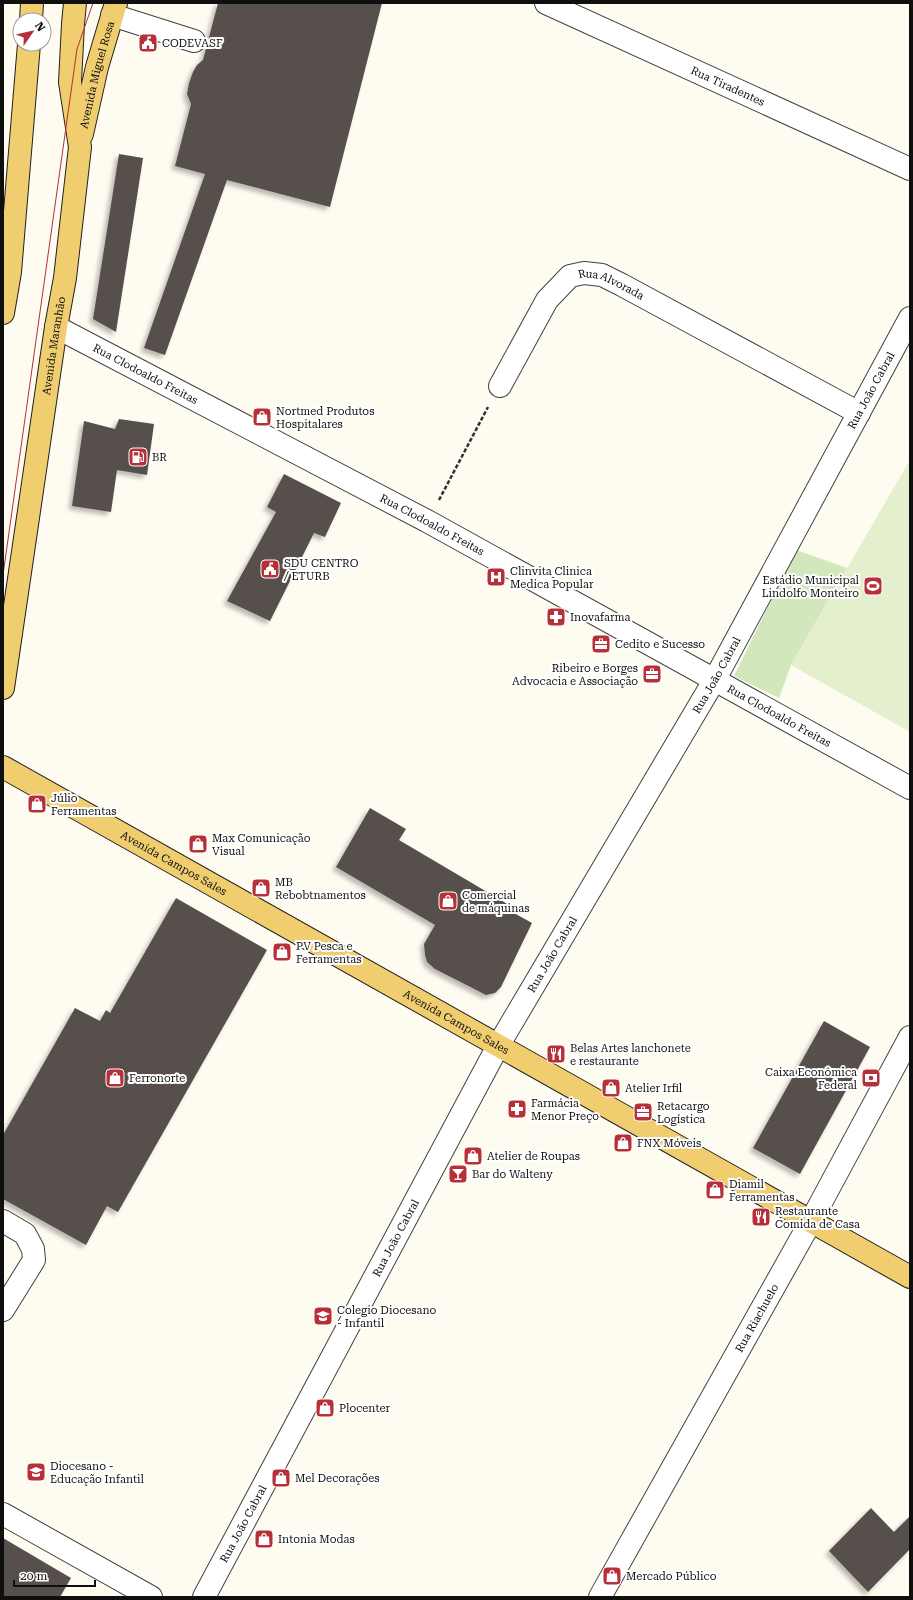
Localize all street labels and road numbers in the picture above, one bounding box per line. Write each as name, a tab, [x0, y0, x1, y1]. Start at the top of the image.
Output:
street label: Avenida Miguel Rosa	[77, 20, 117, 130]
street label: Rua Tiradentes	[689, 64, 767, 109]
street label: Rua Alvorada	[577, 267, 646, 303]
street label: Avenida Maranhão	[40, 295, 68, 396]
street label: Rua Clodoaldo Freitas	[91, 341, 200, 407]
street label: Rua João Cabral	[845, 349, 898, 431]
street label: Rua Clodoaldo Freitas	[378, 492, 486, 558]
street label: Rua João Cabral	[690, 634, 744, 716]
street label: Rua Clodoaldo Freitas	[725, 682, 833, 750]
street label: Avenida Campos Sales	[118, 829, 229, 898]
street label: Rua João Cabral	[525, 914, 580, 995]
street label: Avenida Campos Sales	[401, 987, 511, 1057]
street label: Rua João Cabral	[370, 1197, 422, 1279]
street label: Rua Riachuelo	[733, 1282, 781, 1355]
street label: Rua João Cabral	[218, 1482, 270, 1565]

